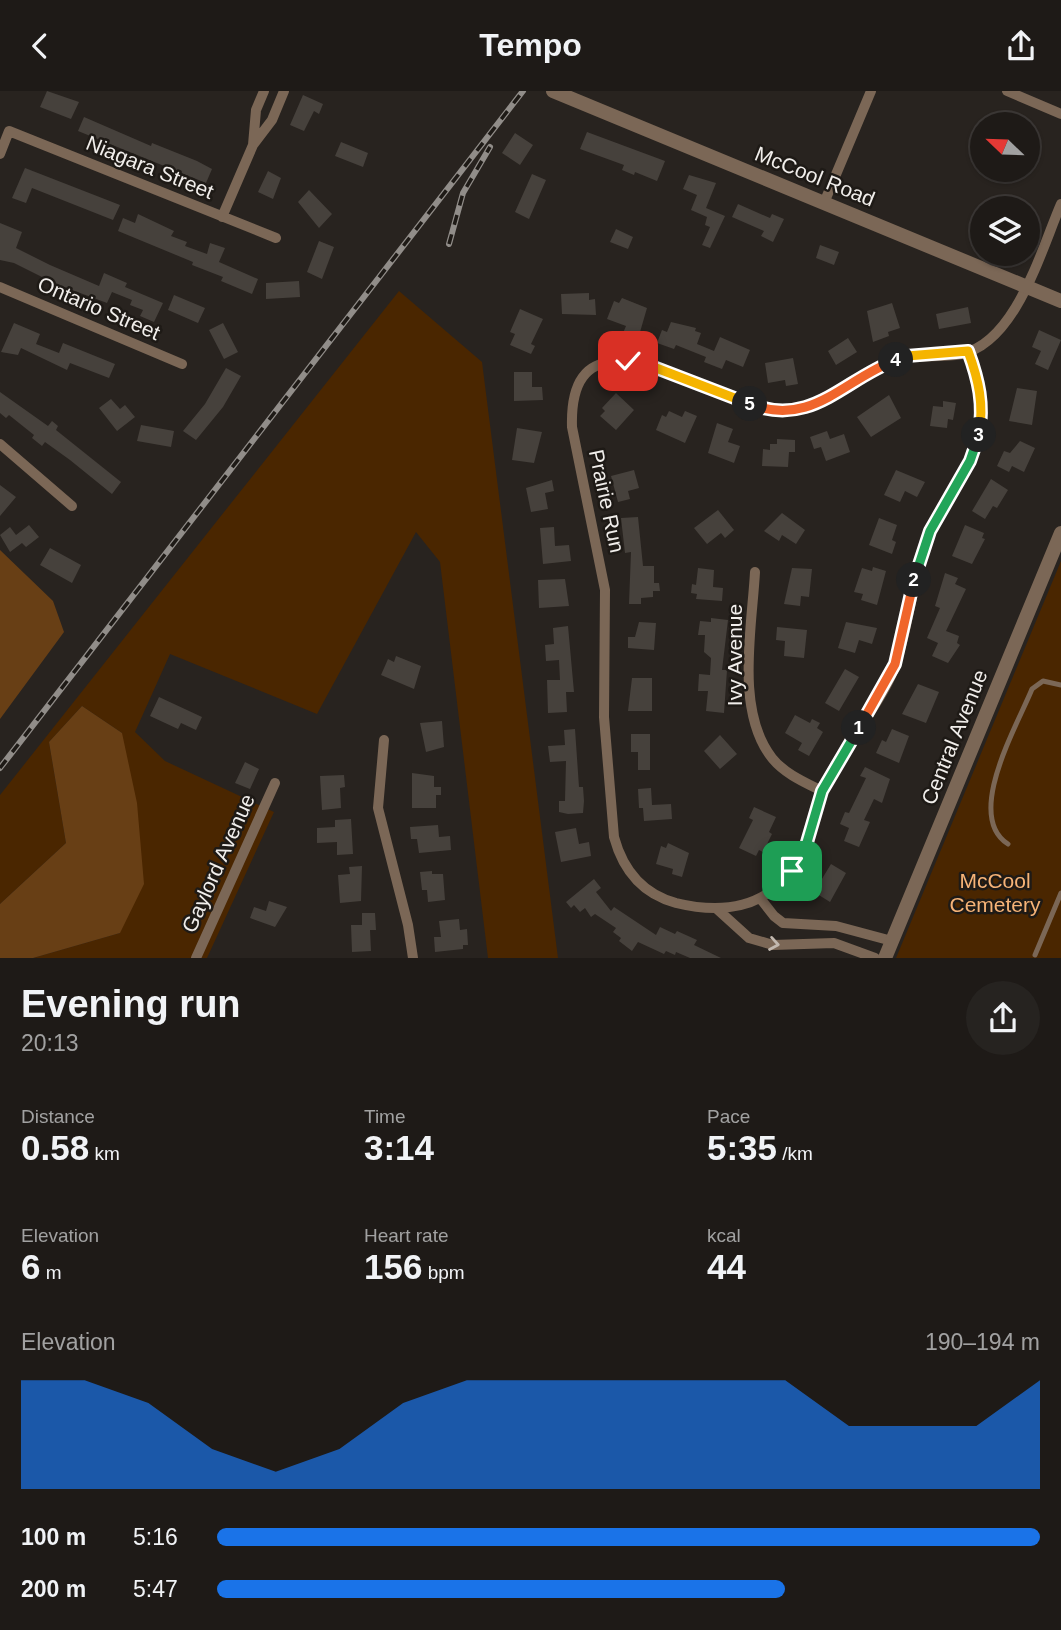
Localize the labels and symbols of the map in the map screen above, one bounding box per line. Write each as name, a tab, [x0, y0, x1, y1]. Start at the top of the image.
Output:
north arrow	[970, 112, 1040, 182]
street label: Niagara Street	[83, 131, 217, 203]
street label: McCool Road	[752, 142, 878, 210]
street label: Ontario Street	[34, 272, 164, 344]
pin	[598, 331, 658, 391]
pin: 4	[878, 343, 914, 377]
pin: 5	[732, 387, 768, 421]
pin: 3	[962, 417, 996, 453]
street label: Prairie Run	[585, 447, 629, 555]
pin: 2	[897, 563, 932, 597]
street label: Ivy Avenue	[723, 604, 746, 706]
street label: Central Avenue	[917, 666, 991, 808]
pin: 1	[842, 711, 876, 745]
street label: Gaylord Avenue	[177, 790, 259, 936]
pin	[762, 841, 822, 901]
park label: McCool Cemetery	[949, 869, 1041, 916]
one-way arrow	[768, 935, 780, 950]

